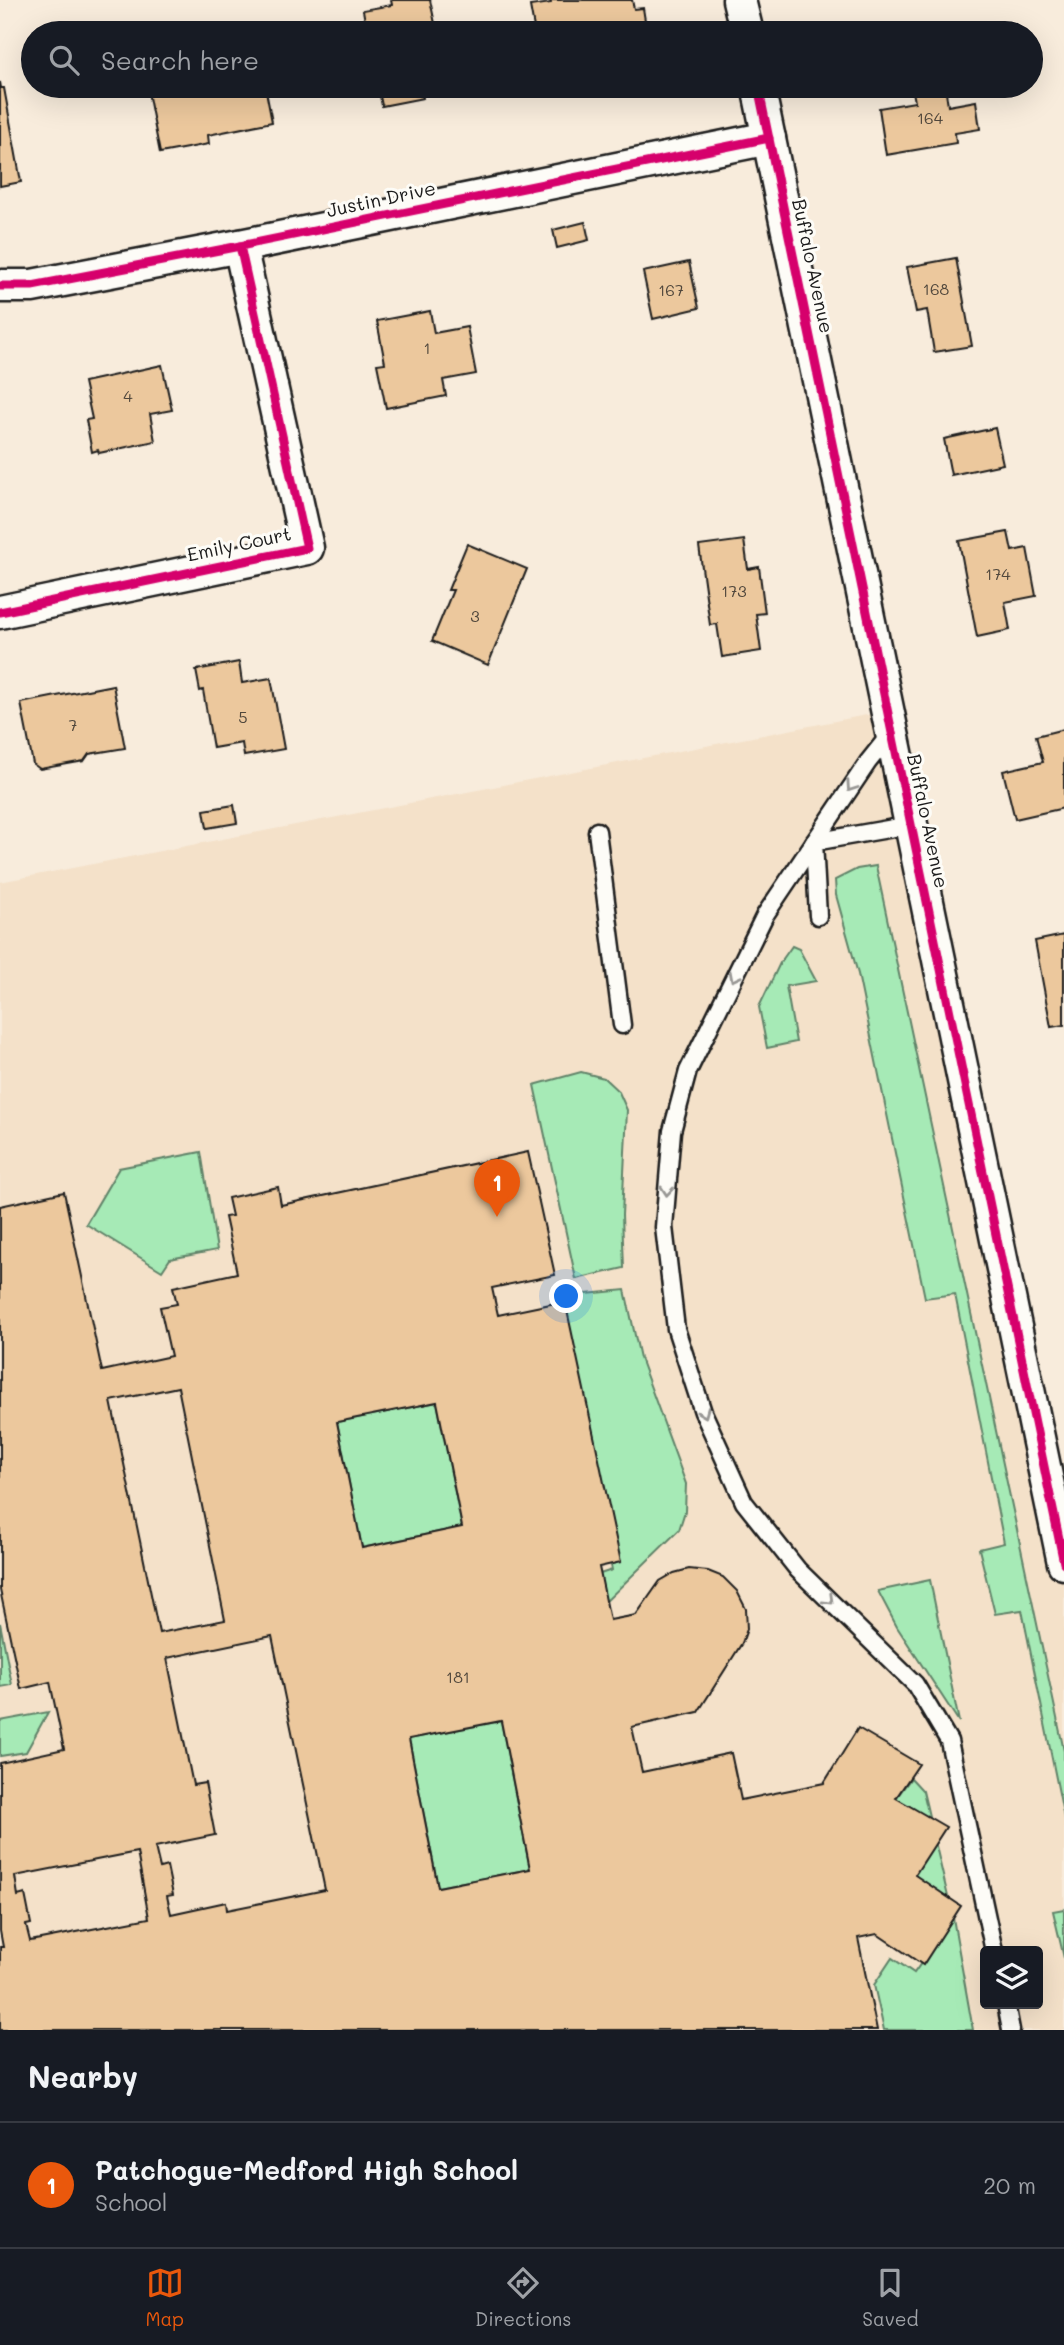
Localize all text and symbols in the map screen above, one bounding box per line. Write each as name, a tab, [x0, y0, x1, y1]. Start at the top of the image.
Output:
search box	[21, 21, 1043, 98]
icon: search	[45, 41, 83, 79]
text: Search here	[101, 43, 259, 77]
house number: 164	[917, 107, 944, 128]
street label: Justin Drive	[324, 175, 438, 222]
street label: Buffalo Avenue	[787, 196, 840, 335]
house number: 168	[923, 278, 950, 299]
house number: 167	[658, 279, 684, 300]
house number: 1	[423, 337, 431, 358]
house number: 4	[123, 385, 133, 406]
street label: Emily Court	[185, 520, 293, 567]
house number: 174	[985, 563, 1011, 584]
house number: 173	[721, 580, 747, 601]
house number: 3	[470, 605, 480, 626]
house number: 5	[238, 706, 248, 727]
house number: 7	[69, 714, 78, 735]
street label: Buffalo Avenue	[902, 751, 955, 890]
one-way arrow	[847, 779, 860, 792]
one-way arrow	[729, 969, 743, 982]
pin: 1	[474, 1159, 520, 1217]
one-way arrow	[660, 1186, 675, 1197]
your location	[549, 1279, 583, 1313]
one-way arrow	[696, 1406, 710, 1419]
one-way arrow	[821, 1591, 834, 1604]
house number: 181	[446, 1666, 470, 1687]
map controls	[980, 1946, 1043, 2009]
button: layers	[980, 1946, 1043, 2009]
text: Nearby	[28, 2056, 138, 2096]
text: Patchogue-Medford High School	[95, 2153, 518, 2187]
text: 1	[46, 2170, 56, 2200]
text: 20 m	[983, 2170, 1036, 2200]
text: School	[95, 2187, 168, 2217]
tab: Map	[145, 2264, 184, 2331]
tab: Directions	[475, 2264, 571, 2331]
tab: Saved	[862, 2264, 919, 2331]

